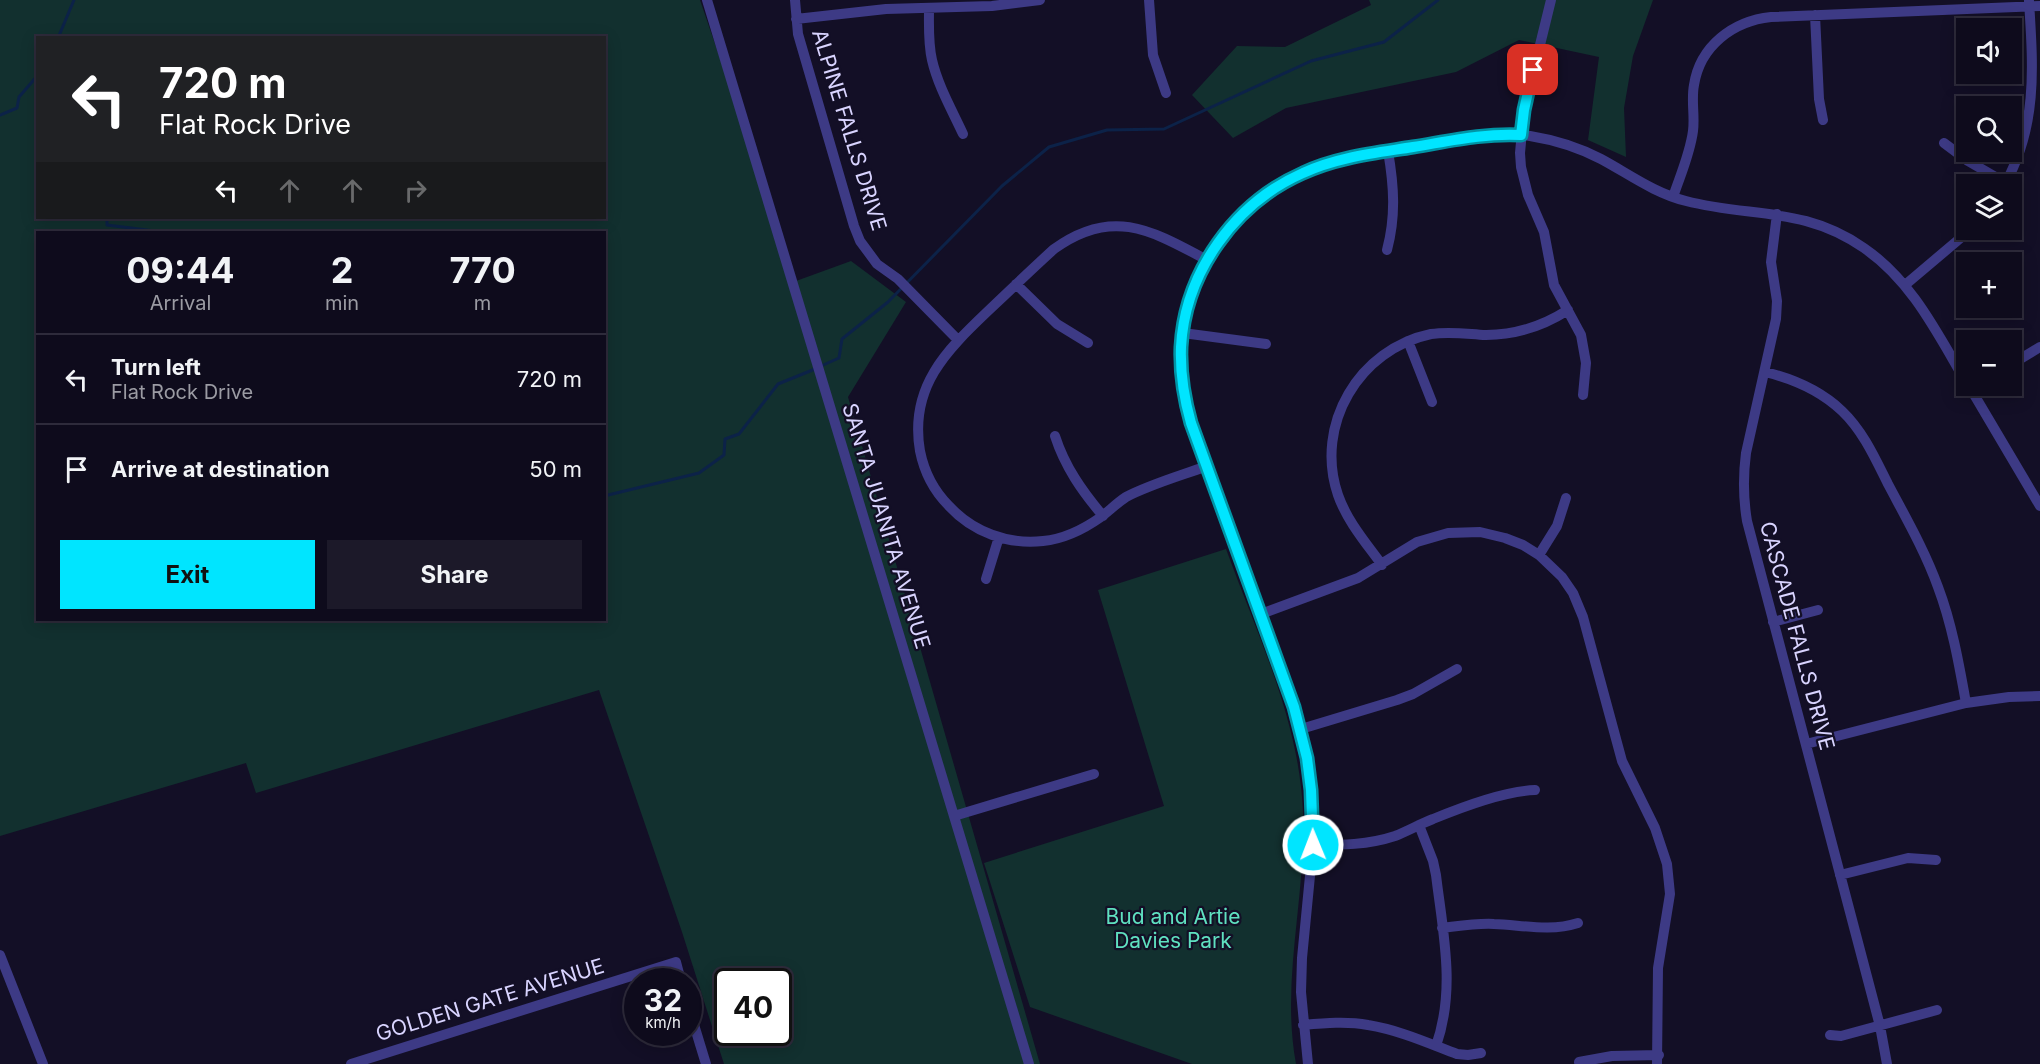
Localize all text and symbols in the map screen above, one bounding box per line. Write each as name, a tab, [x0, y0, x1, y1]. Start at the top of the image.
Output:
map controls	[1956, 18, 2022, 396]
button: sound	[1956, 18, 2022, 84]
street label: ALPINE FALLS DRIVE	[807, 26, 892, 234]
pin	[1507, 44, 1558, 95]
icon: arrive	[1516, 53, 1549, 86]
text: 720 m	[159, 57, 286, 108]
icon: left	[60, 60, 138, 138]
button: search	[1956, 96, 2022, 162]
text: Flat Rock Drive	[159, 108, 351, 141]
icon: left	[210, 174, 243, 207]
icon: ahead	[273, 174, 306, 207]
icon: ahead	[336, 174, 369, 207]
icon: right	[399, 174, 432, 207]
button: layers	[1956, 174, 2022, 240]
text: 09:44	[126, 248, 235, 292]
text: 2	[331, 248, 353, 292]
text: 770	[449, 248, 516, 292]
button: +	[1956, 252, 2022, 318]
text: Arrival	[150, 291, 211, 315]
text: min	[325, 291, 359, 315]
text: m	[474, 291, 491, 315]
button: −	[1956, 330, 2022, 396]
text: Turn left	[111, 354, 201, 380]
icon: left	[60, 363, 93, 396]
text: 720 m	[517, 366, 582, 392]
text: Flat Rock Drive	[111, 380, 253, 404]
street label: SANTA JUANITA AVENUE	[837, 400, 936, 652]
icon: arrive	[60, 453, 93, 486]
text: Arrive at destination	[111, 456, 330, 482]
text: 50 m	[529, 456, 582, 482]
street label: CASCADE FALLS DRIVE	[1755, 519, 1840, 753]
button: Exit	[60, 540, 315, 609]
button: Share	[327, 540, 582, 609]
position arrow	[1281, 813, 1345, 877]
park label: Bud and Artie Davies Park	[1106, 904, 1240, 953]
street label: GOLDEN GATE AVENUE	[373, 953, 607, 1046]
speed limit sign: 40	[714, 968, 792, 1046]
text: 32	[644, 982, 682, 1018]
text: km/h	[645, 1013, 681, 1032]

